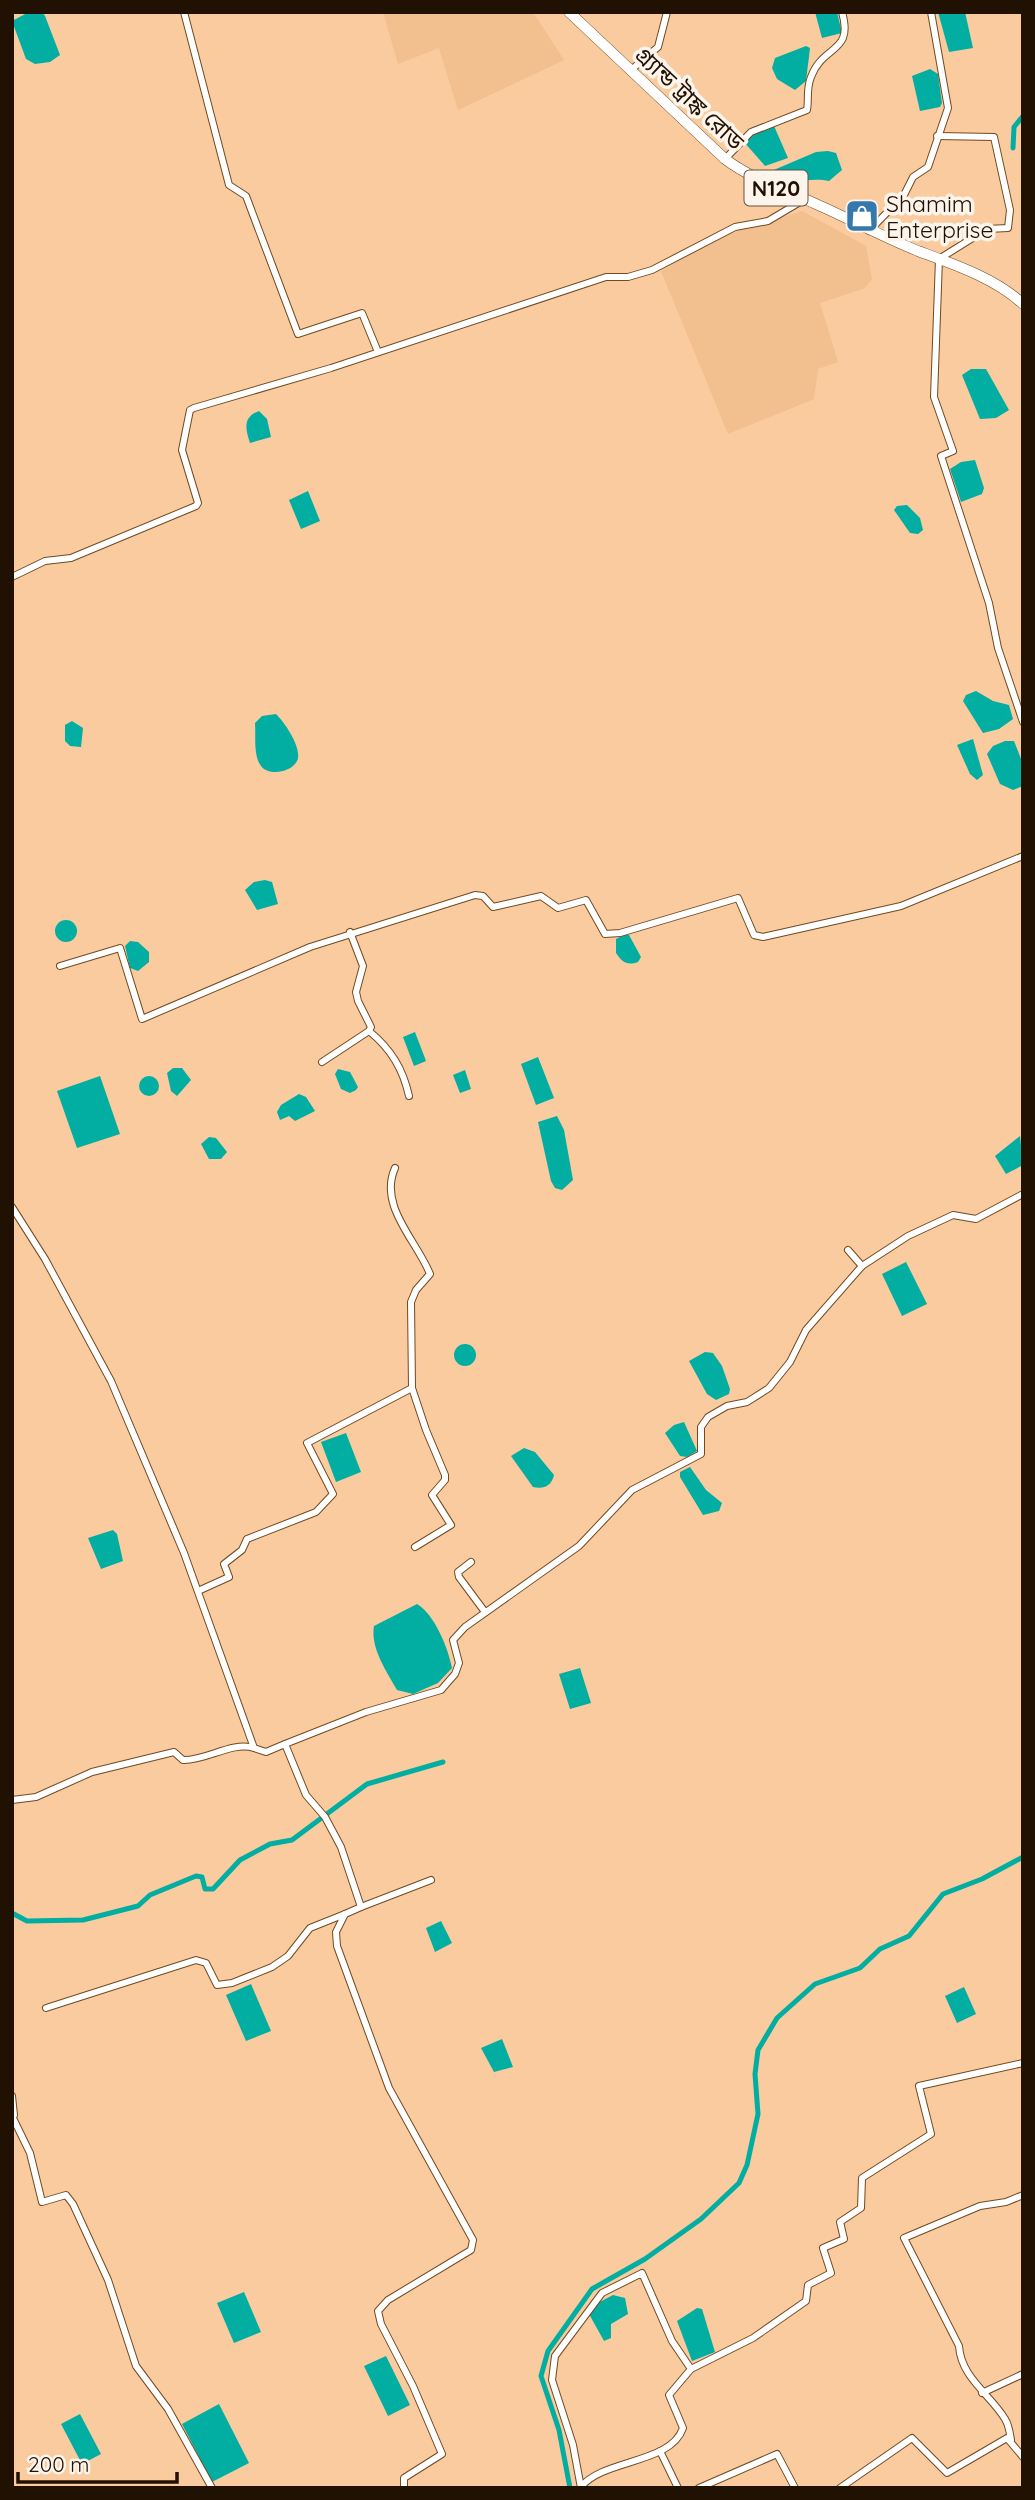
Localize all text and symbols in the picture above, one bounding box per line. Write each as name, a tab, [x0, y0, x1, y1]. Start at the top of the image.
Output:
street label: গ্র্যান্ড ট্রাঙ্ক রোড	[629, 40, 751, 156]
road number: N120	[744, 170, 808, 206]
place label: Shamim Enterprise	[886, 189, 993, 244]
shop icon: Shamim Enterprise	[843, 197, 881, 235]
scale bar	[18, 2440, 177, 2484]
text: 200 m	[28, 2451, 90, 2477]

